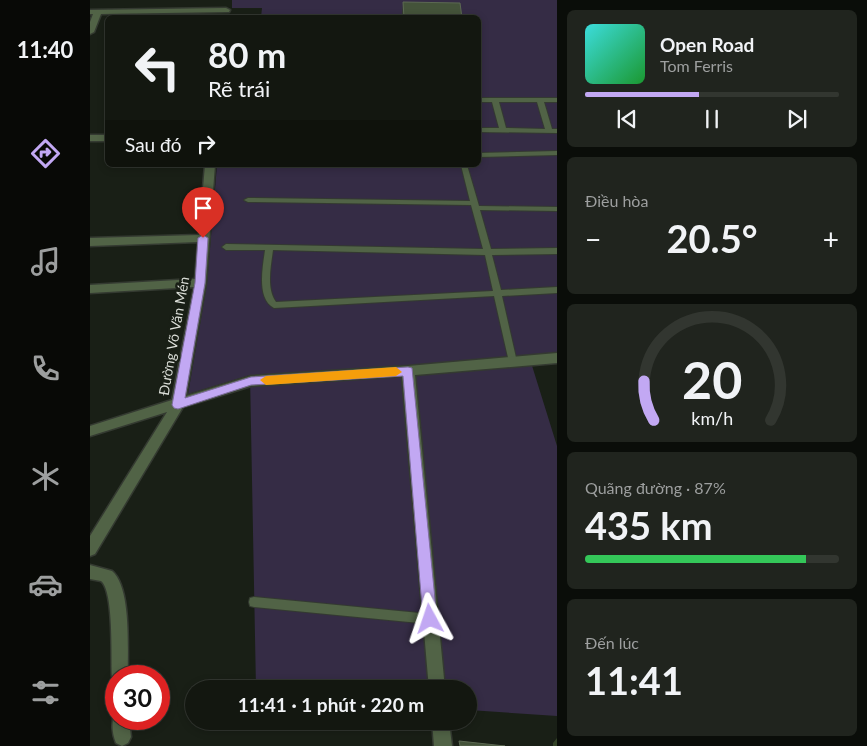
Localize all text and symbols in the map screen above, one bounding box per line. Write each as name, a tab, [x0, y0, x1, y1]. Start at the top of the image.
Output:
text: 80 m	[208, 33, 286, 75]
text: Open Road	[660, 33, 754, 56]
icon: left	[125, 35, 190, 100]
text: 11:40	[17, 36, 73, 63]
text: Tom Ferris	[660, 56, 733, 75]
text: Rẽ trái	[208, 75, 270, 102]
icon: previous	[613, 105, 641, 133]
icon: pause	[698, 105, 726, 133]
icon: next	[783, 105, 811, 133]
icon: right	[192, 130, 220, 158]
text: Sau đó	[125, 133, 182, 156]
icon: directions	[28, 136, 63, 171]
pin	[182, 187, 224, 238]
text: Điều hòa	[585, 191, 648, 210]
icon: arrive	[189, 194, 217, 222]
text: 20.5°	[667, 215, 757, 261]
text: −	[585, 222, 601, 256]
text: +	[823, 222, 839, 256]
icon: music	[28, 244, 63, 279]
street label: Đường Võ Văn Mén	[155, 275, 192, 397]
text: 20	[682, 348, 742, 410]
icon: phone	[28, 351, 63, 386]
text: km/h	[691, 407, 733, 429]
icon: climate	[28, 459, 63, 494]
text: Quãng đường · 87%	[585, 478, 726, 497]
text: 435 km	[585, 502, 713, 548]
icon: car	[28, 567, 63, 602]
position arrow	[403, 592, 455, 644]
text: Đến lúc	[585, 633, 639, 652]
text: 11:41	[585, 657, 683, 703]
speed limit sign: 30	[105, 665, 170, 730]
icon: filters	[28, 675, 63, 710]
text: 11:41 · 1 phút · 220 m	[238, 693, 424, 716]

